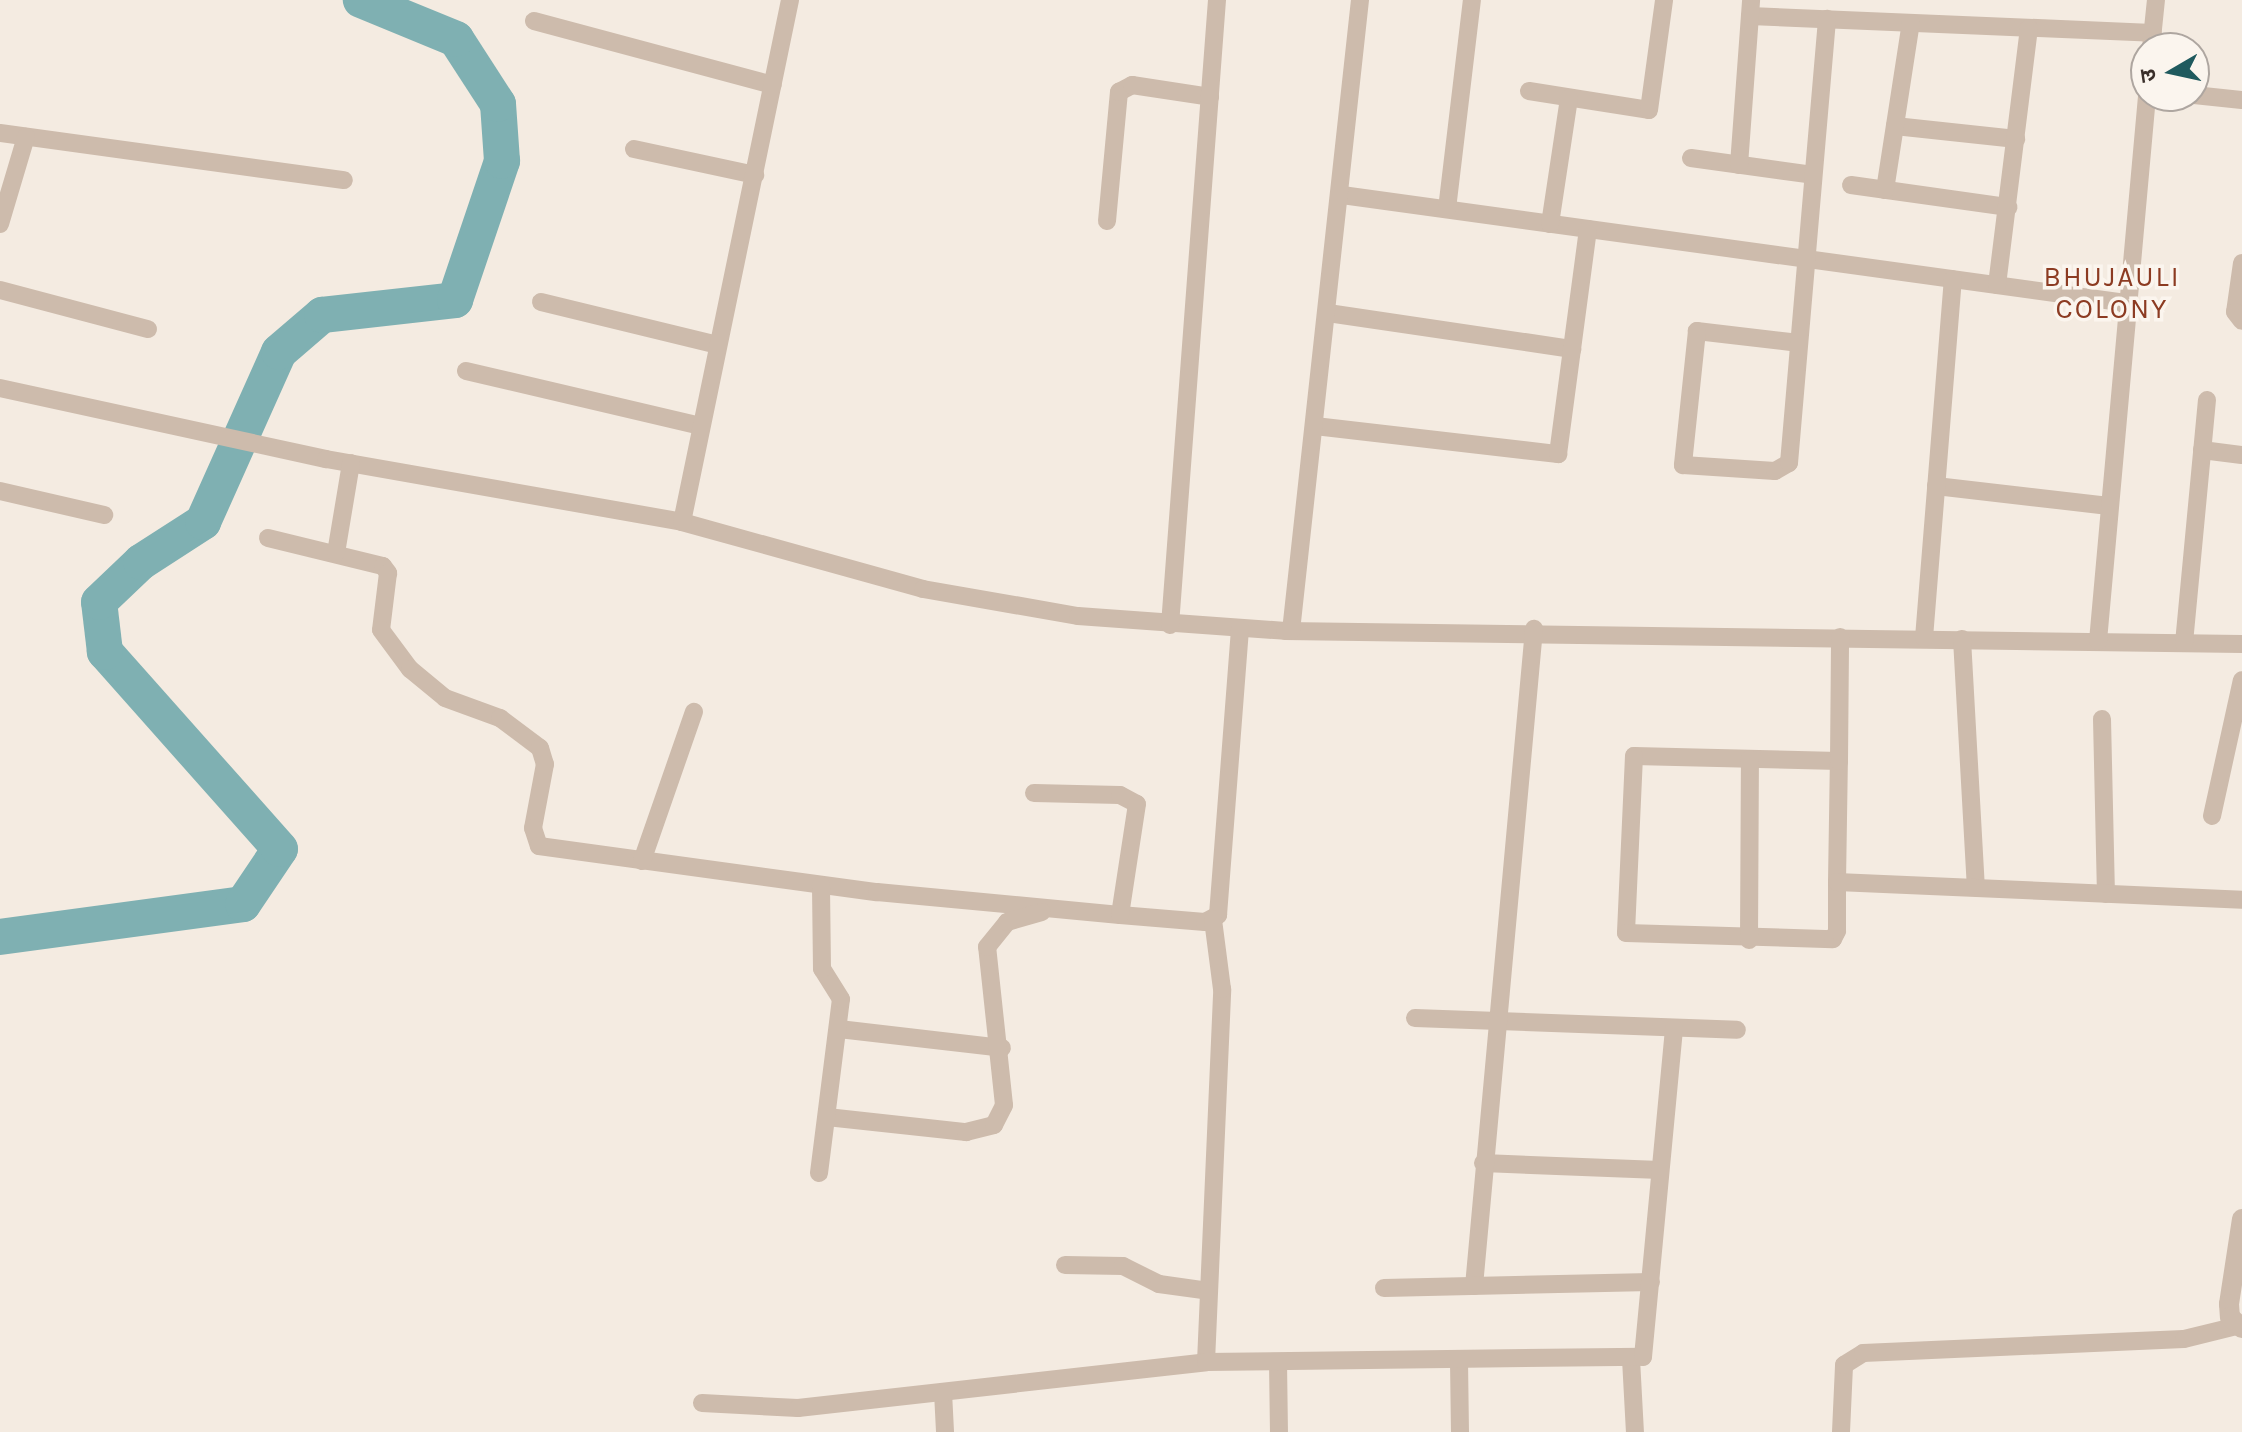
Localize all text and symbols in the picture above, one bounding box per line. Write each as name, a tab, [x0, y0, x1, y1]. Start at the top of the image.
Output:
north arrow	[2130, 32, 2210, 112]
text: उ	[2134, 67, 2162, 84]
district label: BHUJAULI COLONY	[2043, 260, 2181, 326]

